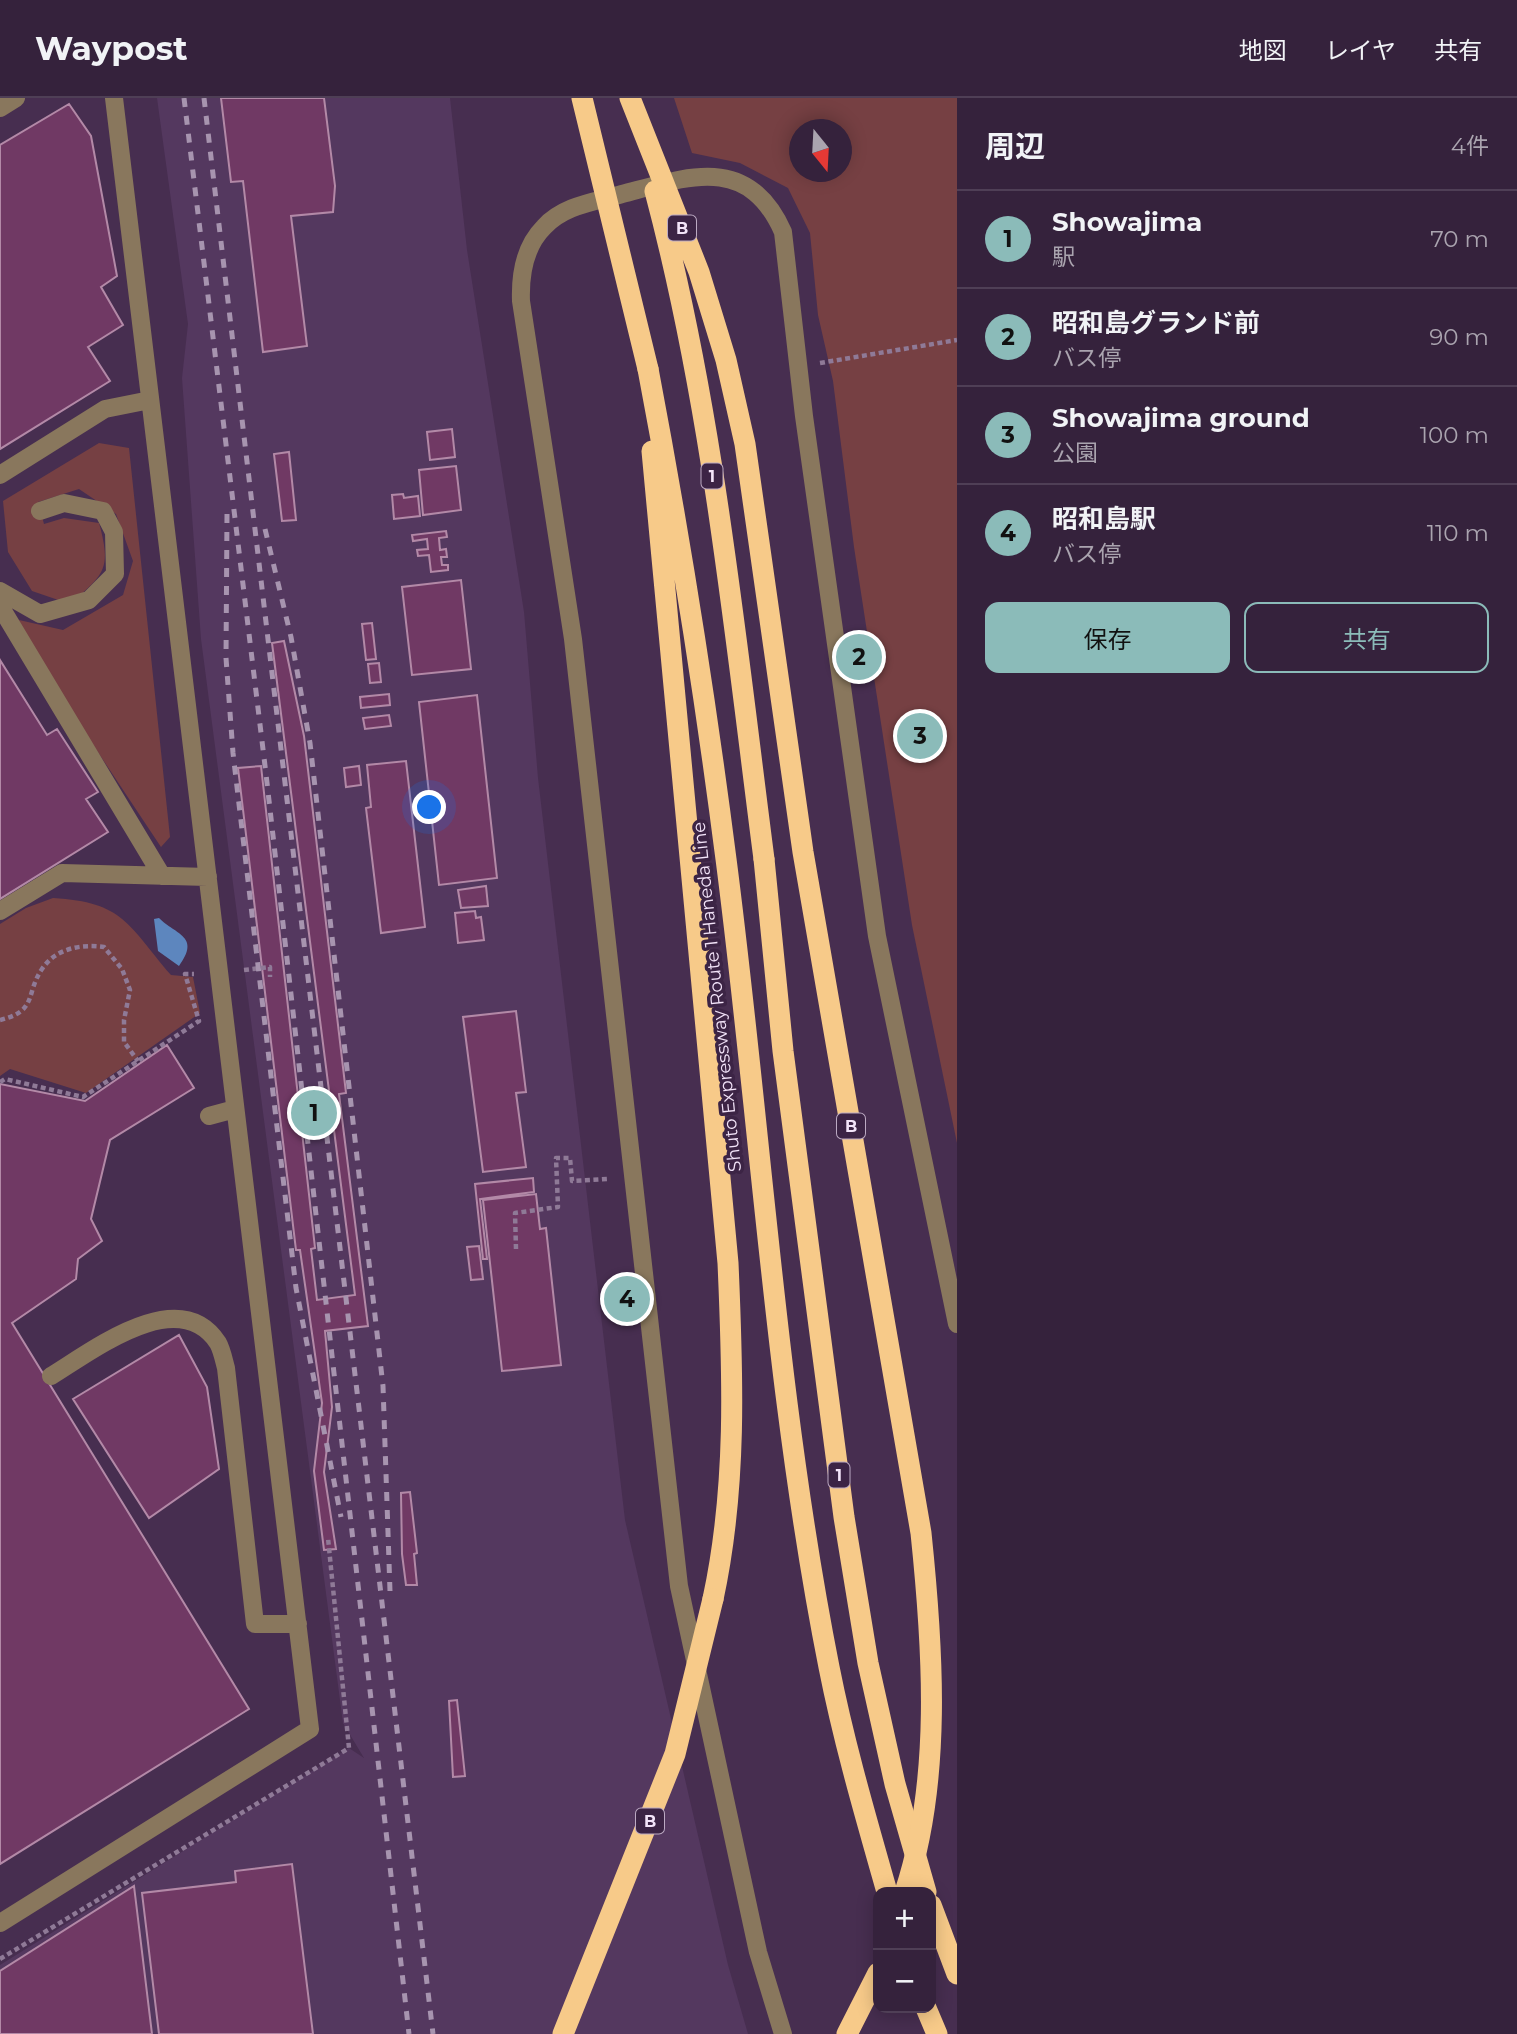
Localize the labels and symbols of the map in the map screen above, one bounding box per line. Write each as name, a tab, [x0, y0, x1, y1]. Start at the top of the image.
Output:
north arrow	[789, 119, 852, 182]
road number: B	[668, 216, 696, 240]
road number: 1	[702, 464, 722, 488]
pin: 2	[836, 631, 882, 683]
pin: 3	[897, 710, 943, 762]
your location	[412, 790, 446, 824]
street label: Shuto Expressway Route 1 Haneda Line	[688, 821, 746, 1173]
pin: 1	[291, 1087, 337, 1139]
road number: B	[837, 1114, 865, 1138]
pin: 4	[604, 1273, 650, 1325]
road number: 1	[828, 1462, 850, 1488]
road number: B	[636, 1808, 664, 1834]

